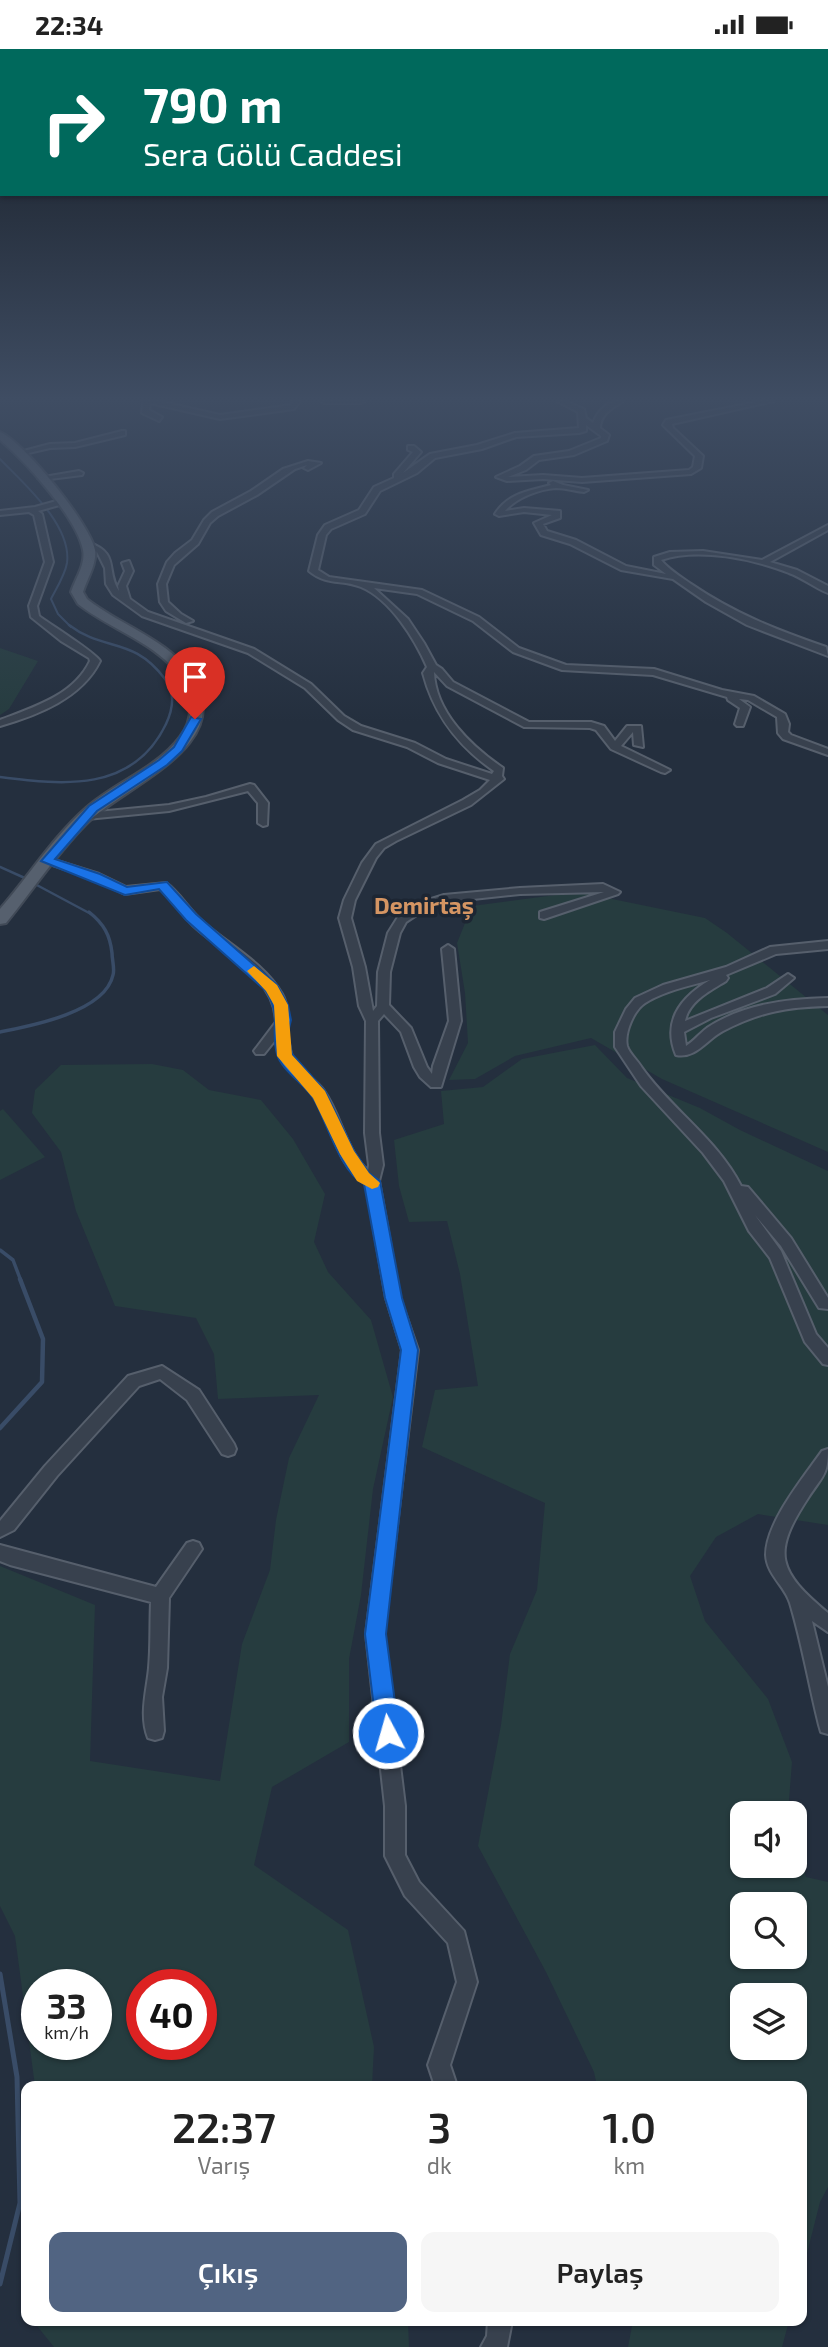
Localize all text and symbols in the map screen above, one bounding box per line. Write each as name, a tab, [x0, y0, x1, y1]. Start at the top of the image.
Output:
text: 22:34	[35, 9, 103, 40]
text: 790 m	[143, 74, 282, 133]
icon: right	[28, 77, 119, 168]
text: Sera Gölü Caddesi	[143, 134, 403, 172]
pin	[165, 647, 225, 719]
icon: arrive	[176, 658, 214, 696]
district label: Demirtaş	[374, 891, 474, 921]
position arrow	[351, 1696, 425, 1770]
map controls	[730, 1801, 807, 2060]
button: sound	[730, 1801, 807, 1878]
button: search	[730, 1892, 807, 1969]
speed limit sign: 40	[126, 1969, 217, 2060]
button: layers	[730, 1983, 807, 2060]
text: 33	[47, 1984, 86, 2026]
text: km/h	[44, 2021, 89, 2043]
text: 22:37	[172, 2101, 276, 2151]
text: 3	[427, 2101, 451, 2151]
text: 1.0	[603, 2101, 656, 2151]
text: Varış	[198, 2151, 250, 2179]
text: dk	[427, 2151, 452, 2179]
text: km	[613, 2151, 645, 2179]
button: Çıkış	[49, 2232, 407, 2312]
button: Paylaş	[421, 2232, 779, 2312]

